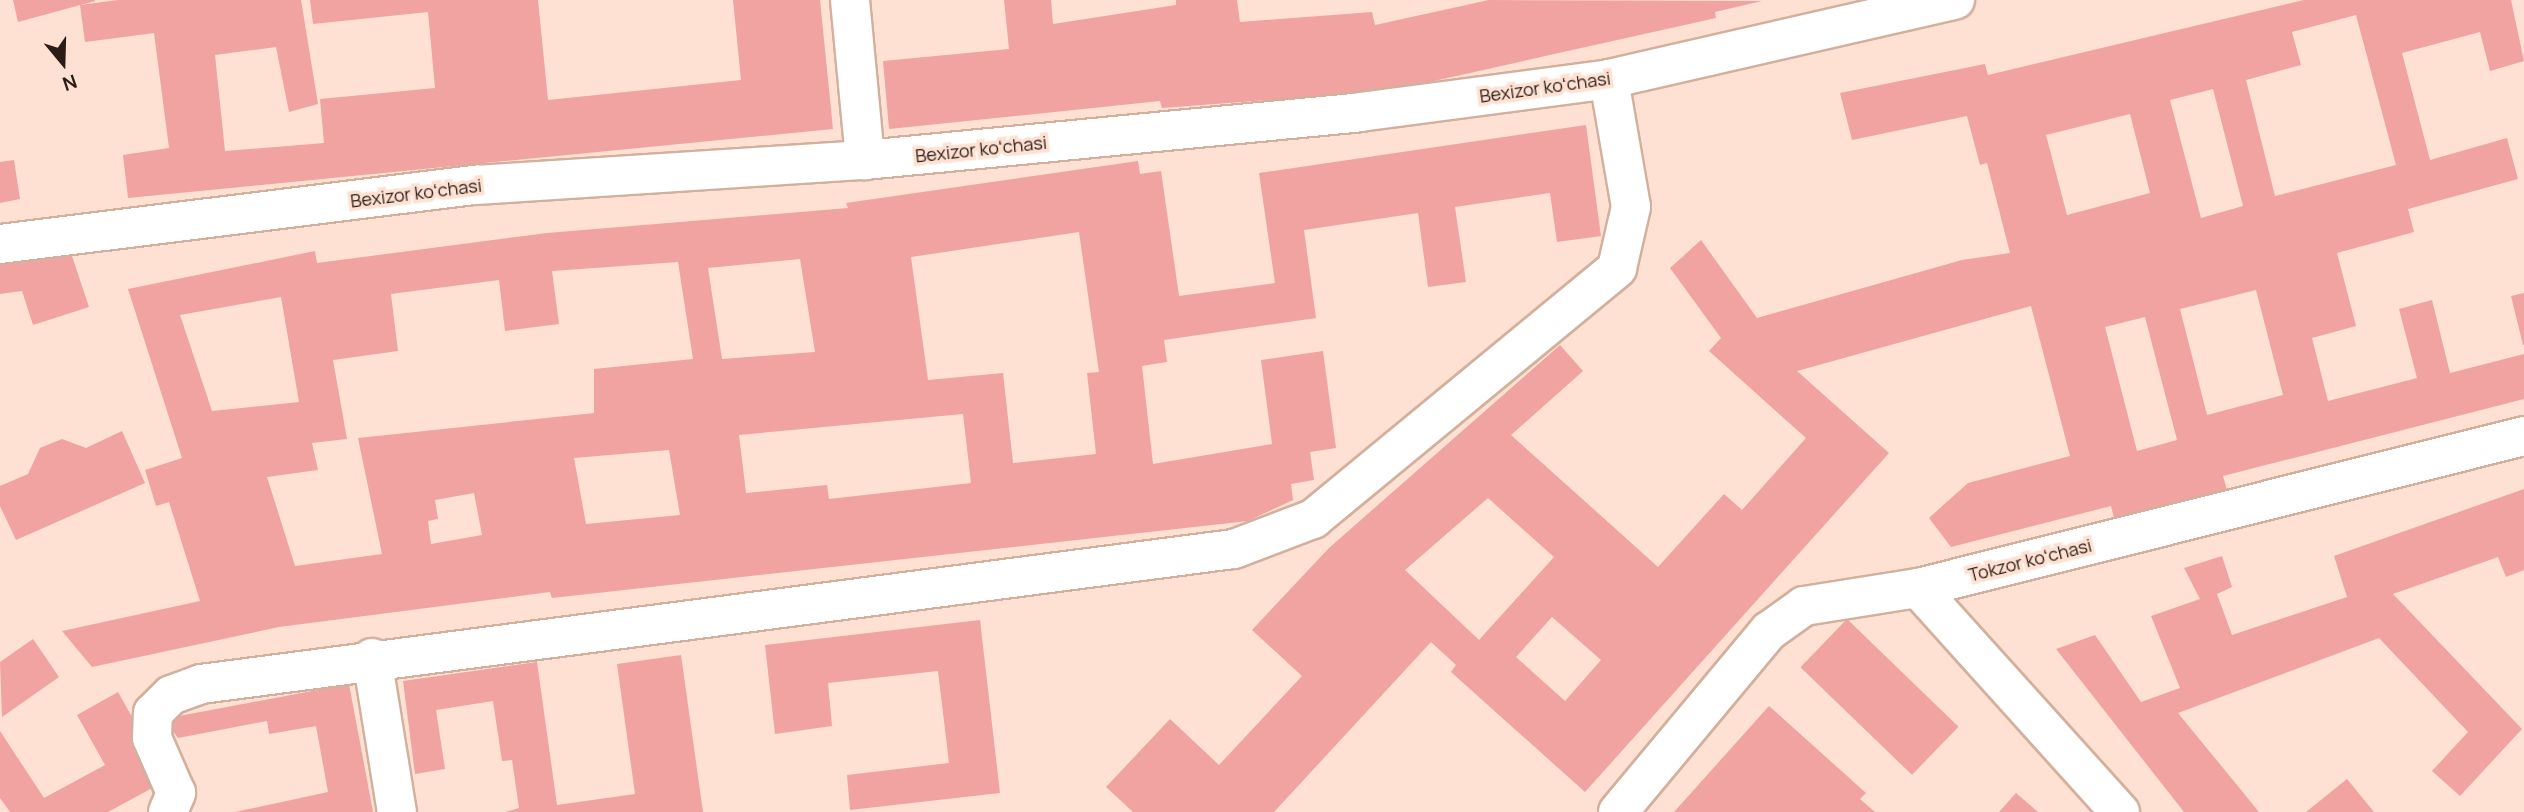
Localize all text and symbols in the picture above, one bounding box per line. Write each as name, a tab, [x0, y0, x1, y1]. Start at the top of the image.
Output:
north arrow	[28, 28, 98, 98]
street label: Bexizor koʻchasi	[1478, 67, 1612, 107]
text: N	[59, 68, 81, 97]
street label: Bexizor koʻchasi	[914, 131, 1048, 167]
street label: Bexizor koʻchasi	[349, 174, 483, 212]
street label: Tokzor koʻchasi	[1966, 534, 2094, 586]

